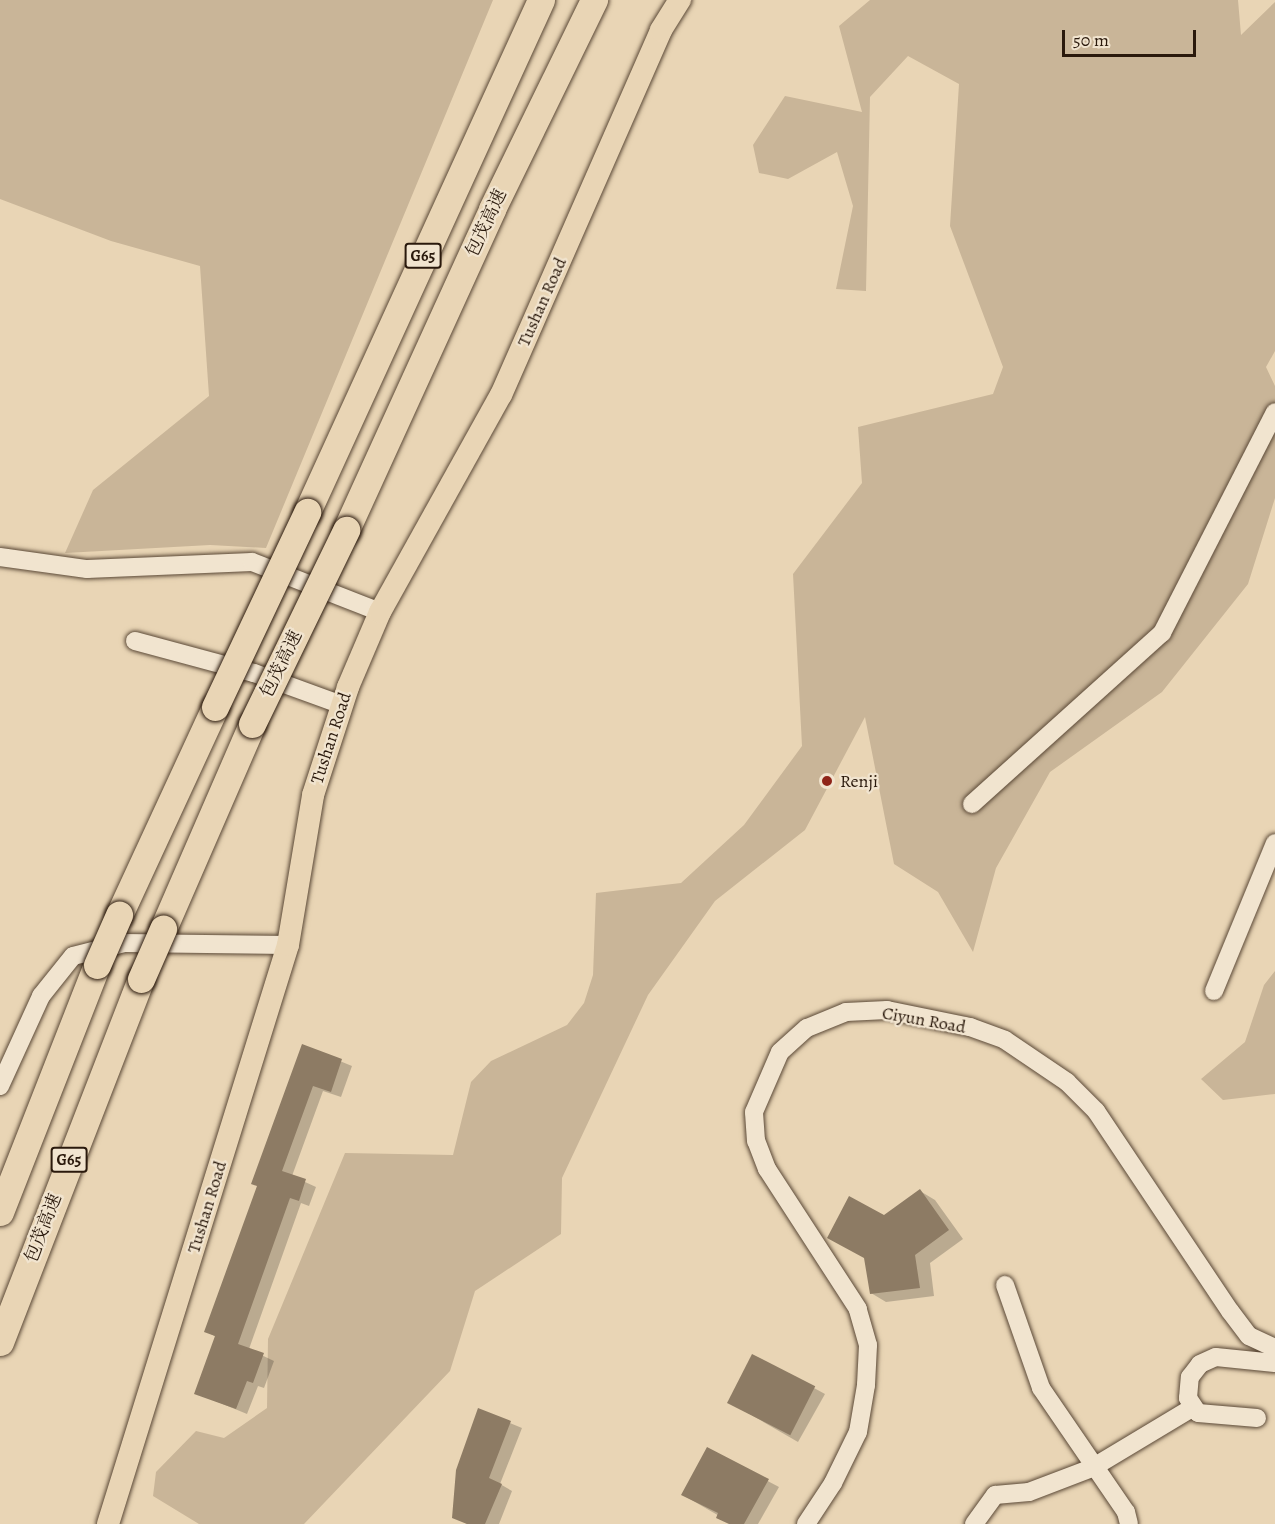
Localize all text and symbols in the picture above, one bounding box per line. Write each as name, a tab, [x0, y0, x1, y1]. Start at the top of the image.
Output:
scale bar	[1065, 18, 1198, 56]
text: 50 m	[1073, 28, 1109, 52]
street label: 包茂高速	[461, 186, 511, 260]
road number: G65	[404, 243, 442, 269]
street label: Tushan Road	[513, 254, 571, 350]
street label: 包茂高速	[256, 627, 306, 701]
street label: Tushan Road	[306, 689, 356, 787]
place label: Renji	[840, 770, 878, 792]
marker: Renji	[818, 772, 836, 790]
street label: Ciyun Road	[880, 1002, 968, 1038]
road number: G65	[50, 1147, 88, 1173]
street label: Tushan Road	[183, 1158, 231, 1256]
street label: 包茂高速	[20, 1191, 66, 1265]

